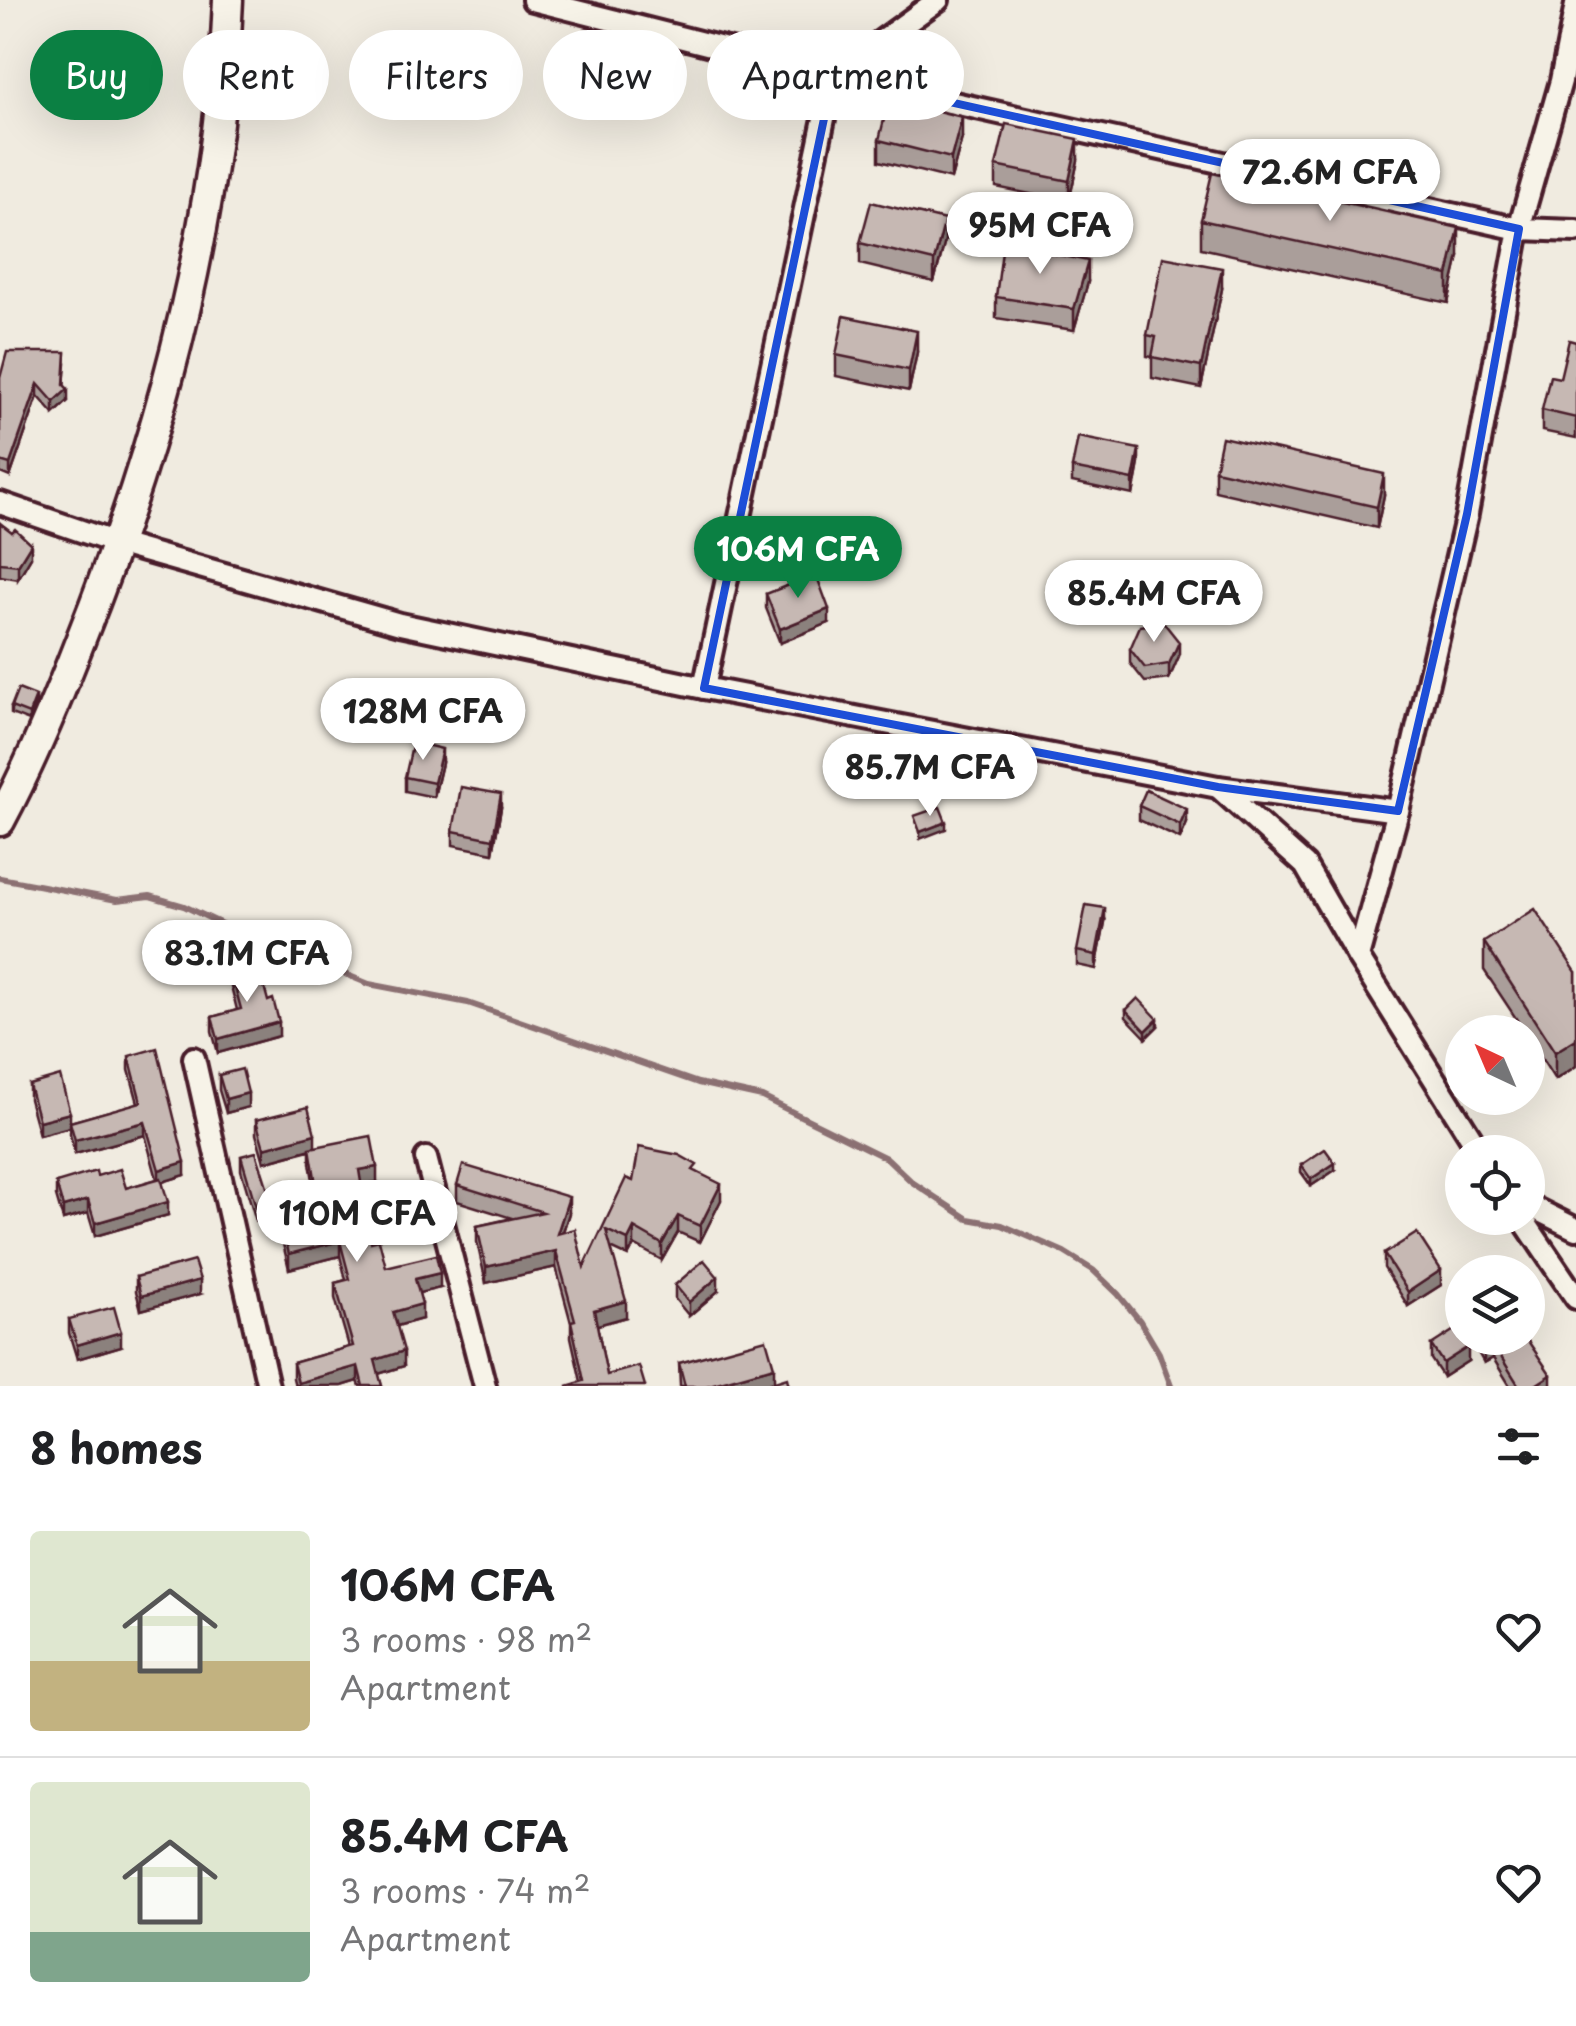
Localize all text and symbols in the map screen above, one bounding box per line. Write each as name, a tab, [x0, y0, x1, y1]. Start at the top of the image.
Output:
chip: Buy	[30, 30, 163, 120]
chip: Rent	[183, 30, 329, 120]
chip: Filters	[349, 30, 523, 120]
chip: New	[543, 30, 687, 120]
chip: Apartment	[707, 30, 964, 120]
pin: 72.6M CFA	[1216, 139, 1444, 224]
text: 72.6M CFA	[1242, 147, 1418, 195]
pin: 95M CFA	[948, 192, 1132, 277]
text: 95M CFA	[968, 200, 1112, 248]
pin: 106M CFA	[695, 516, 901, 601]
text: 106M CFA	[716, 524, 880, 572]
pin: 85.4M CFA	[1040, 560, 1268, 645]
text: 85.4M CFA	[1067, 568, 1241, 616]
pin: 128M CFA	[320, 678, 526, 763]
text: 128M CFA	[342, 686, 504, 734]
pin: 85.7M CFA	[816, 734, 1044, 819]
text: 85.7M CFA	[844, 742, 1016, 790]
pin: 83.1M CFA	[133, 920, 361, 1005]
text: 83.1M CFA	[164, 928, 330, 976]
north arrow	[1445, 1015, 1545, 1115]
map controls	[1445, 1015, 1545, 1355]
button: locate	[1445, 1135, 1545, 1235]
pin: 110M CFA	[254, 1180, 460, 1265]
text: 110M CFA	[278, 1188, 436, 1236]
button: layers	[1445, 1255, 1545, 1355]
text: 8 homes	[30, 1415, 203, 1478]
icon: filters	[1491, 1419, 1546, 1474]
text: 106M CFA	[340, 1552, 555, 1615]
icon: home	[110, 1571, 230, 1691]
icon: heart	[1491, 1604, 1546, 1659]
text: 3 rooms · 98 m²	[340, 1615, 592, 1663]
text: Apartment	[340, 1663, 511, 1711]
text: 85.4M CFA	[340, 1803, 569, 1866]
icon: home	[110, 1822, 230, 1942]
icon: heart	[1491, 1855, 1546, 1910]
text: 3 rooms · 74 m²	[340, 1866, 590, 1914]
text: Apartment	[340, 1914, 511, 1962]

